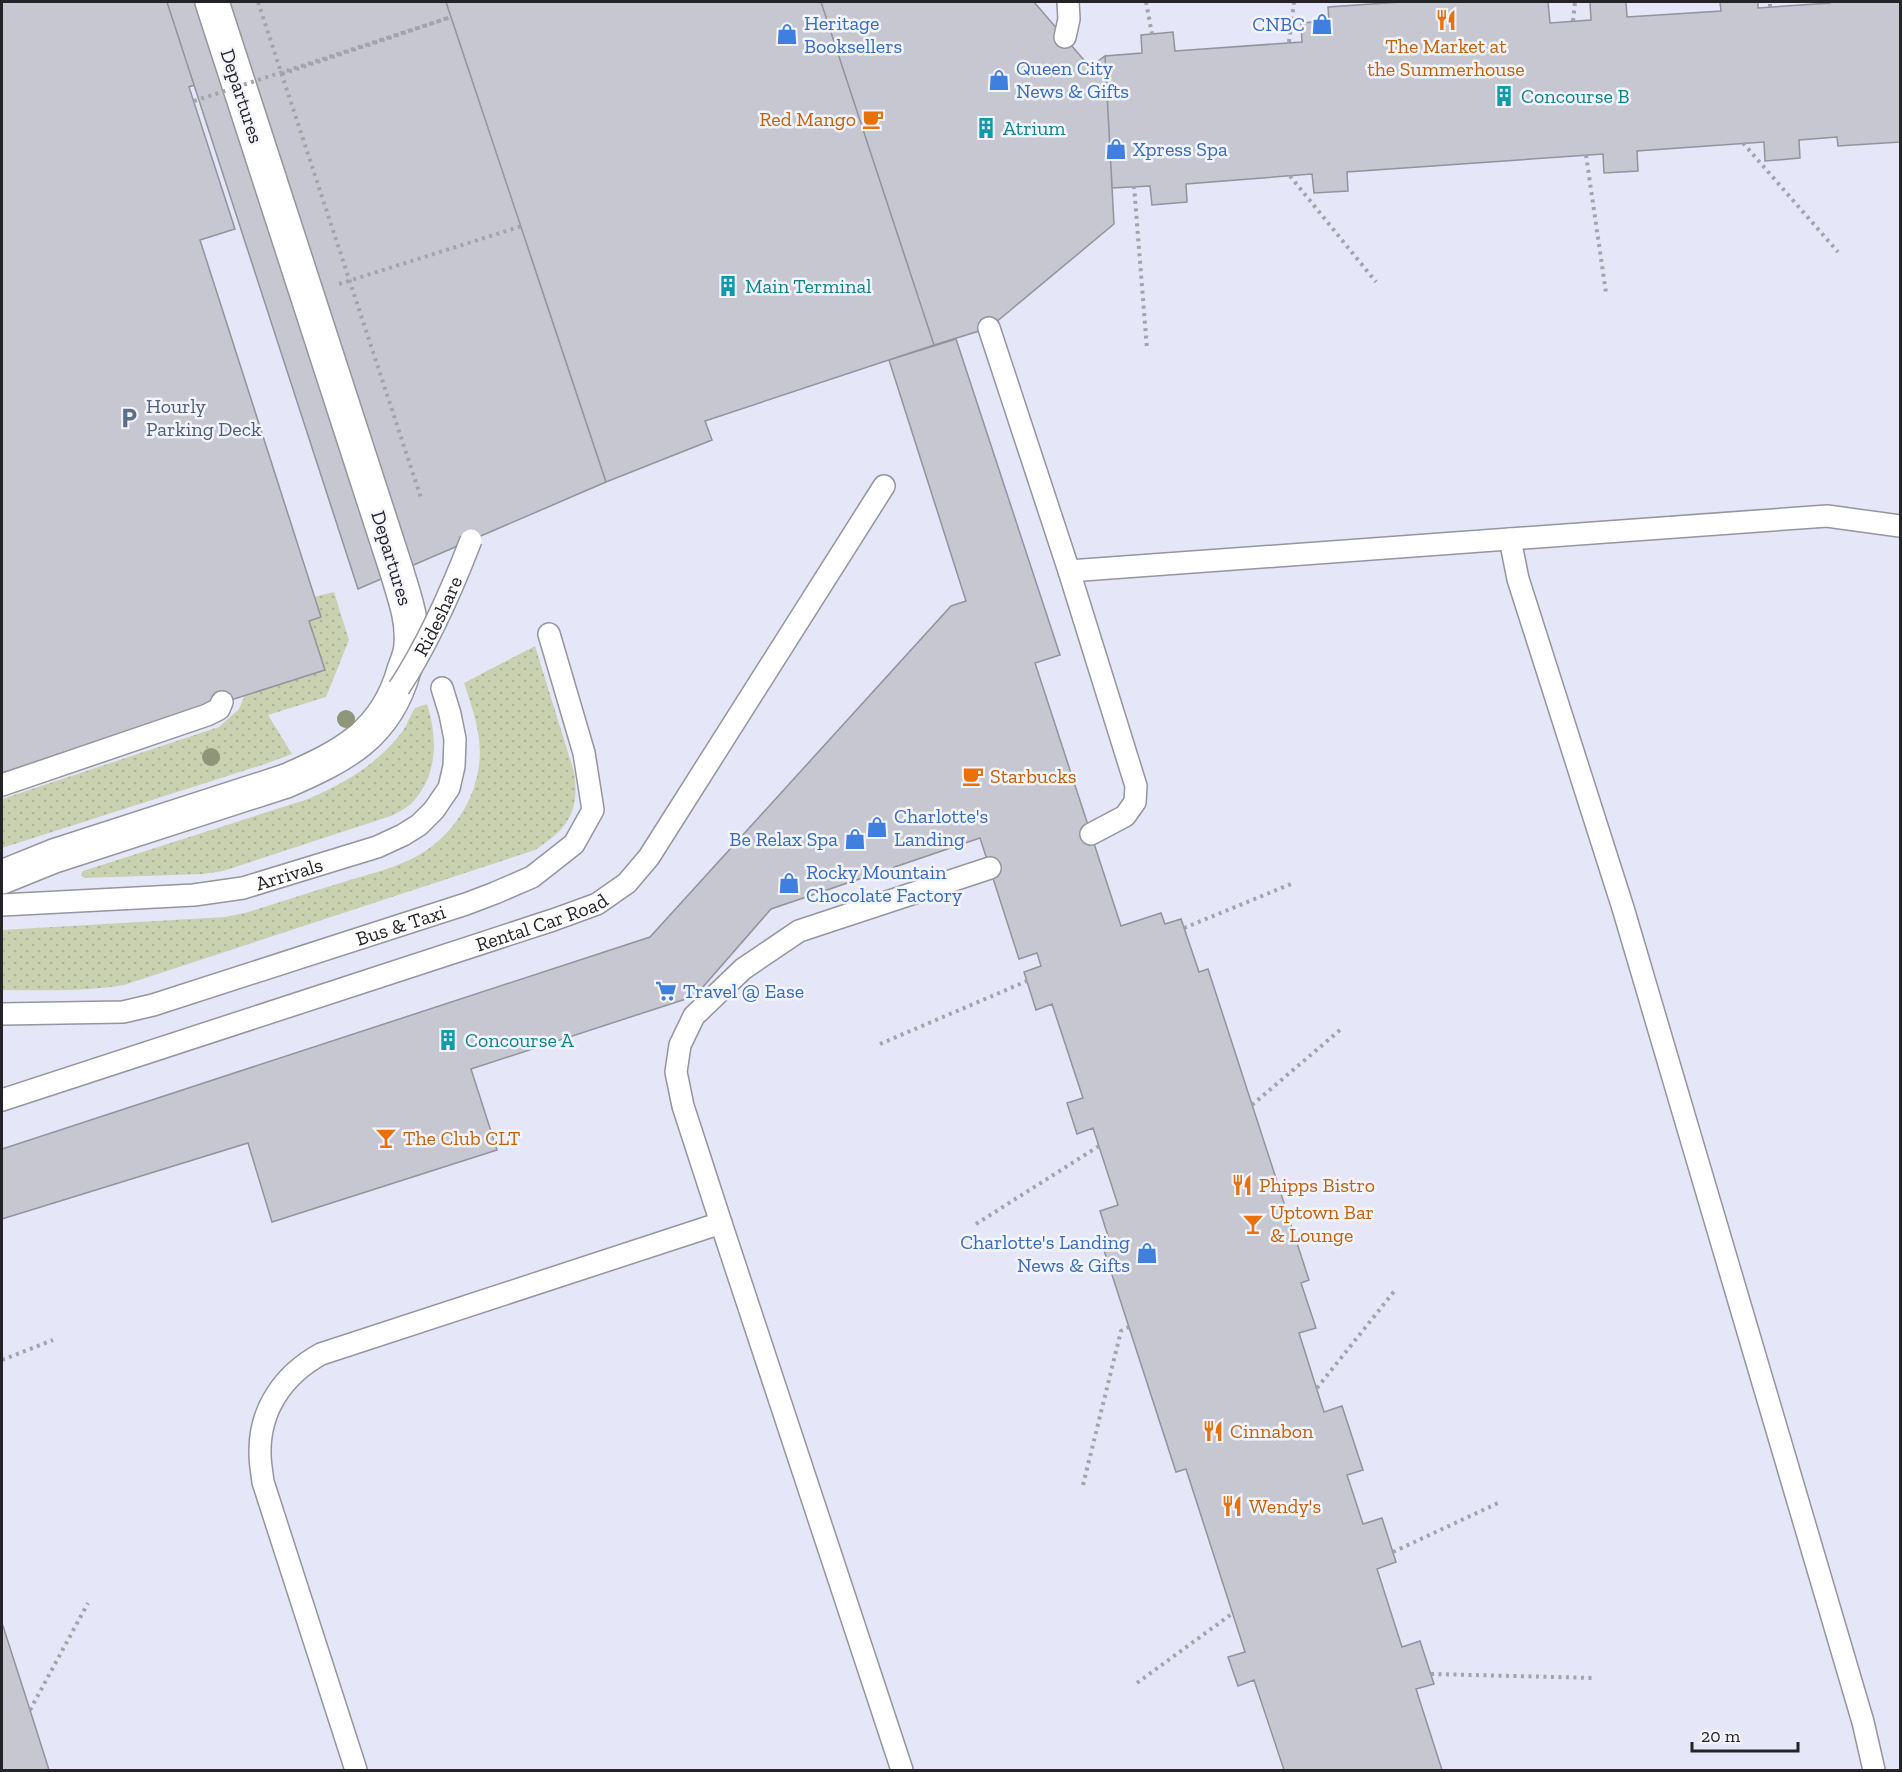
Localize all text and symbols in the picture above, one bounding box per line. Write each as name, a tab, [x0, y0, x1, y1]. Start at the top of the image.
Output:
restaurant icon: The Market at the Summerhouse	[1434, 8, 1458, 32]
place label: Heritage Booksellers	[804, 11, 902, 58]
place label: CNBC	[1252, 12, 1305, 36]
shop icon: CNBC	[1310, 12, 1334, 36]
shop icon: Heritage Booksellers	[775, 22, 799, 46]
place label: The Market at the Summerhouse	[1367, 34, 1525, 81]
street label: Departures	[215, 46, 269, 146]
place label: Queen City News & Gifts	[1016, 56, 1129, 103]
shop icon: Queen City News & Gifts	[987, 68, 1011, 92]
building icon: Concourse B	[1492, 84, 1516, 108]
place label: Concourse B	[1521, 84, 1630, 108]
place label: Red Mango	[759, 107, 856, 131]
cafe icon: Red Mango	[861, 107, 885, 131]
building icon: Atrium	[974, 116, 998, 140]
place label: Atrium	[1003, 116, 1066, 140]
shop icon: Xpress Spa	[1104, 137, 1128, 161]
place label: Xpress Spa	[1133, 137, 1228, 161]
building icon: Main Terminal	[716, 274, 740, 298]
place label: Main Terminal	[745, 274, 872, 298]
place label: Hourly Parking Deck	[146, 394, 262, 441]
parking icon: Hourly Parking Deck	[117, 406, 141, 430]
street label: Departures	[366, 508, 418, 608]
street label: Rideshare	[409, 572, 467, 660]
cafe icon: Starbucks	[961, 764, 985, 788]
place label: Starbucks	[990, 764, 1076, 788]
place label: Charlotte's Landing	[894, 804, 988, 851]
shop icon: Charlotte's Landing	[865, 815, 889, 839]
place label: Be Relax Spa	[729, 827, 838, 851]
shop icon: Be Relax Spa	[843, 827, 867, 851]
street label: Arrivals	[253, 852, 326, 895]
place label: Rocky Mountain Chocolate Factory	[806, 860, 963, 907]
shop icon: Rocky Mountain Chocolate Factory	[777, 871, 801, 895]
street label: Rental Car Road	[473, 888, 613, 956]
street label: Bus & Taxi	[353, 899, 449, 951]
supermarket icon: Travel @ Ease	[654, 979, 678, 1003]
place label: Travel @ Ease	[683, 979, 804, 1003]
building icon: Concourse A	[436, 1028, 460, 1052]
place label: Concourse A	[465, 1028, 575, 1052]
bar icon: The Club CLT	[374, 1126, 398, 1150]
place label: The Club CLT	[403, 1126, 520, 1150]
restaurant icon: Phipps Bistro	[1230, 1173, 1254, 1197]
place label: Phipps Bistro	[1259, 1173, 1375, 1197]
place label: Uptown Bar & Lounge	[1270, 1200, 1374, 1247]
bar icon: Uptown Bar & Lounge	[1241, 1212, 1265, 1236]
place label: Charlotte's Landing News & Gifts	[960, 1230, 1130, 1277]
shop icon: Charlotte's Landing News & Gifts	[1135, 1241, 1159, 1265]
restaurant icon: Cinnabon	[1201, 1419, 1225, 1443]
place label: Cinnabon	[1230, 1419, 1314, 1443]
restaurant icon: Wendy's	[1220, 1494, 1244, 1518]
place label: Wendy's	[1249, 1494, 1321, 1518]
scale bar	[1692, 1715, 1798, 1753]
text: 20 m	[1701, 1725, 1741, 1747]

